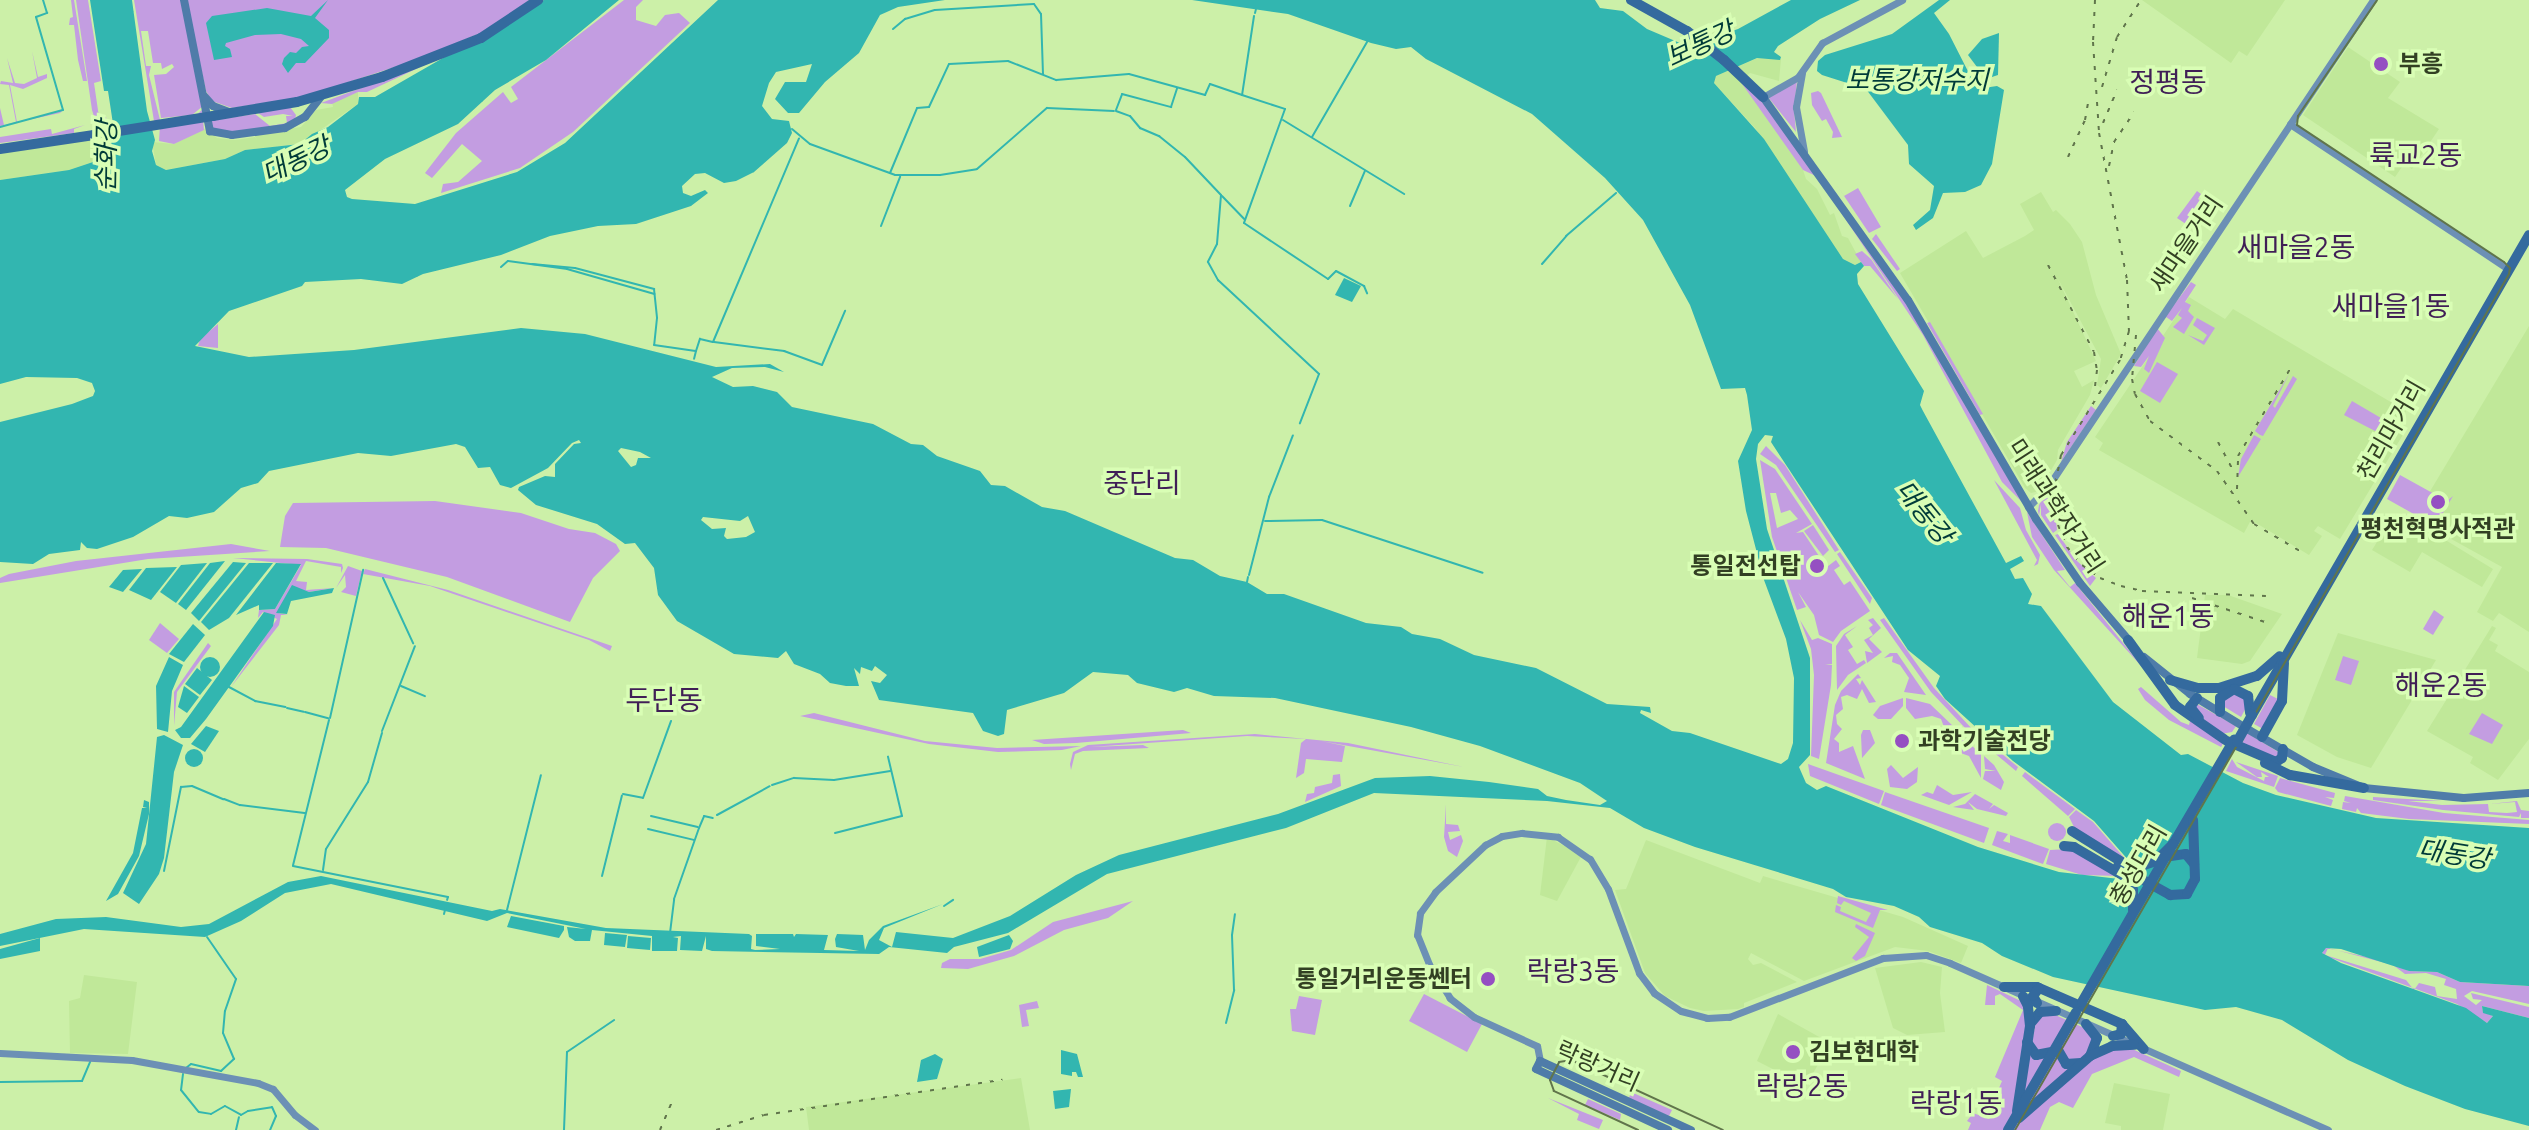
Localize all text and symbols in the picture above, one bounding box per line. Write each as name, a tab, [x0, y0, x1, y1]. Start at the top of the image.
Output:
water label: 보통강	[1661, 15, 1739, 73]
place label: 부흥	[2399, 50, 2443, 78]
marker: 부흥	[2370, 53, 2392, 75]
water label: 보통강저수지	[1845, 64, 1989, 96]
district label: 정평동	[2129, 65, 2207, 99]
water label: 순화강	[90, 120, 122, 192]
water label: 대동강	[257, 130, 335, 190]
district label: 륙교2동	[2369, 138, 2463, 172]
street label: 새마을거리	[2143, 190, 2229, 298]
district label: 새마을2동	[2237, 230, 2355, 264]
district label: 새마을1동	[2332, 289, 2450, 323]
street label: 천리마거리	[2351, 375, 2431, 485]
street label: 미래과학자거리	[2002, 433, 2110, 579]
district label: 중단리	[1103, 466, 1181, 500]
water label: 대동강	[1889, 474, 1959, 550]
marker: 평천혁명사적관	[2429, 493, 2447, 511]
place label: 평천혁명사적관	[2361, 515, 2515, 543]
place label: 통일전선탑	[1691, 552, 1801, 580]
marker: 통일전선탑	[1808, 557, 1826, 575]
district label: 해운1동	[2121, 599, 2215, 633]
district label: 해운2동	[2394, 668, 2488, 702]
district label: 두단동	[625, 683, 703, 717]
place label: 과학기술전당	[1918, 727, 2050, 755]
marker: 과학기술전당	[1893, 732, 1911, 750]
street label: 충성다리	[2103, 820, 2173, 910]
water label: 대동강	[2416, 833, 2492, 875]
district label: 락랑3동	[1526, 954, 1620, 988]
place label: 통일거리운동쎈터	[1295, 965, 1472, 993]
marker: 통일거리운동쎈터	[1479, 970, 1497, 988]
street label: 락랑거리	[1552, 1035, 1644, 1097]
place label: 김보현대학	[1809, 1038, 1919, 1066]
marker: 김보현대학	[1784, 1043, 1802, 1061]
district label: 락랑2동	[1755, 1069, 1849, 1103]
district label: 락랑1동	[1909, 1086, 2003, 1120]

